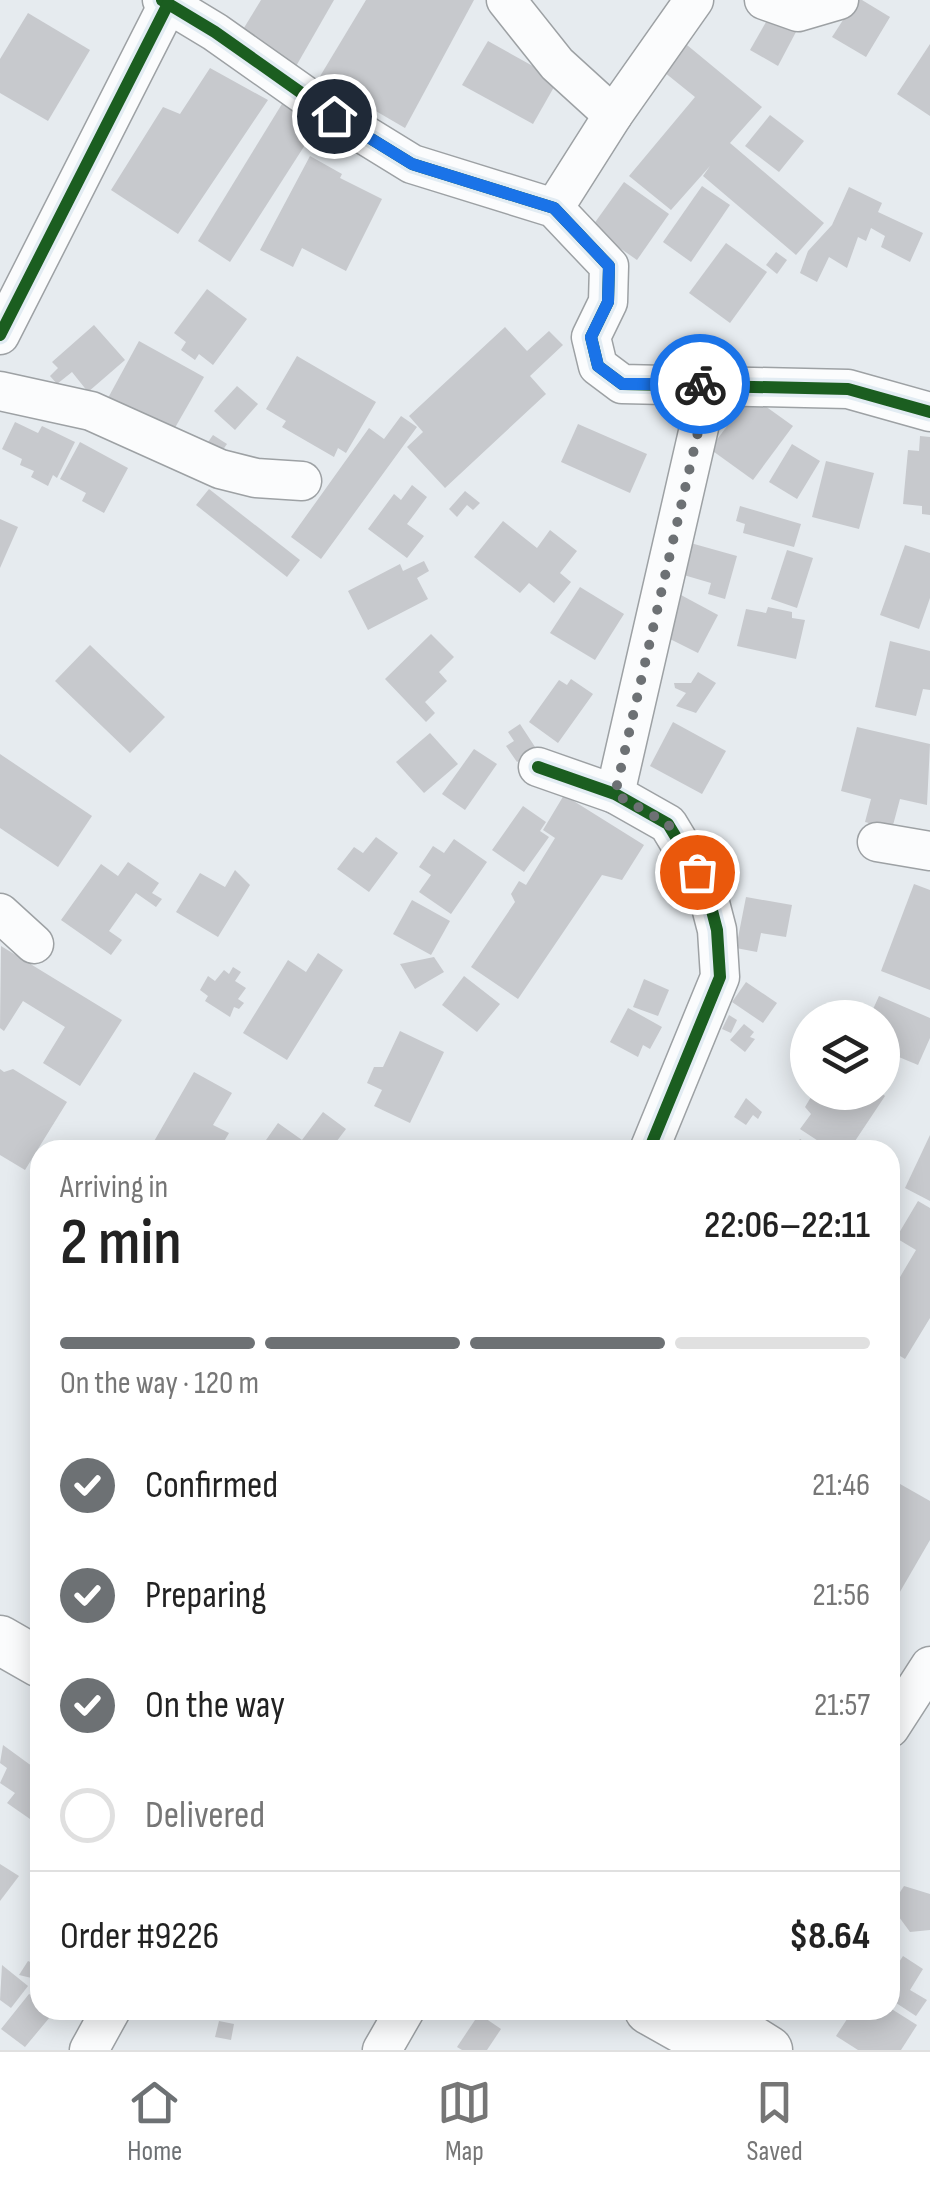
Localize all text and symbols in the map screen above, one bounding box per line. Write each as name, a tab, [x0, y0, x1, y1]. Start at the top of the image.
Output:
pin	[292, 74, 377, 159]
icon: home	[307, 89, 362, 144]
courier	[650, 334, 750, 434]
icon: bike	[673, 357, 728, 412]
pin	[655, 830, 740, 915]
icon: bag	[670, 845, 725, 900]
map controls	[790, 1000, 900, 1110]
button: layers	[790, 1000, 900, 1110]
text: Arriving in	[60, 1168, 168, 1207]
text: 22:06–22:11	[704, 1203, 870, 1248]
text: 2 min	[60, 1205, 182, 1283]
text: On the way · 120 m	[60, 1364, 259, 1403]
icon: check	[60, 1458, 115, 1513]
text: Confirmed	[145, 1463, 278, 1508]
text: 21:46	[812, 1466, 870, 1505]
icon: check	[60, 1568, 115, 1623]
text: Preparing	[145, 1573, 266, 1618]
text: 21:56	[813, 1576, 870, 1615]
icon: check	[60, 1678, 115, 1733]
text: On the way	[145, 1683, 285, 1728]
text: 21:57	[814, 1686, 870, 1725]
text: Delivered	[145, 1793, 265, 1838]
text: Order #9226	[60, 1914, 219, 1959]
text: $8.64	[789, 1914, 870, 1959]
tab: Home	[127, 2075, 182, 2168]
tab: Map	[437, 2075, 492, 2168]
tab: Saved	[747, 2075, 803, 2168]

